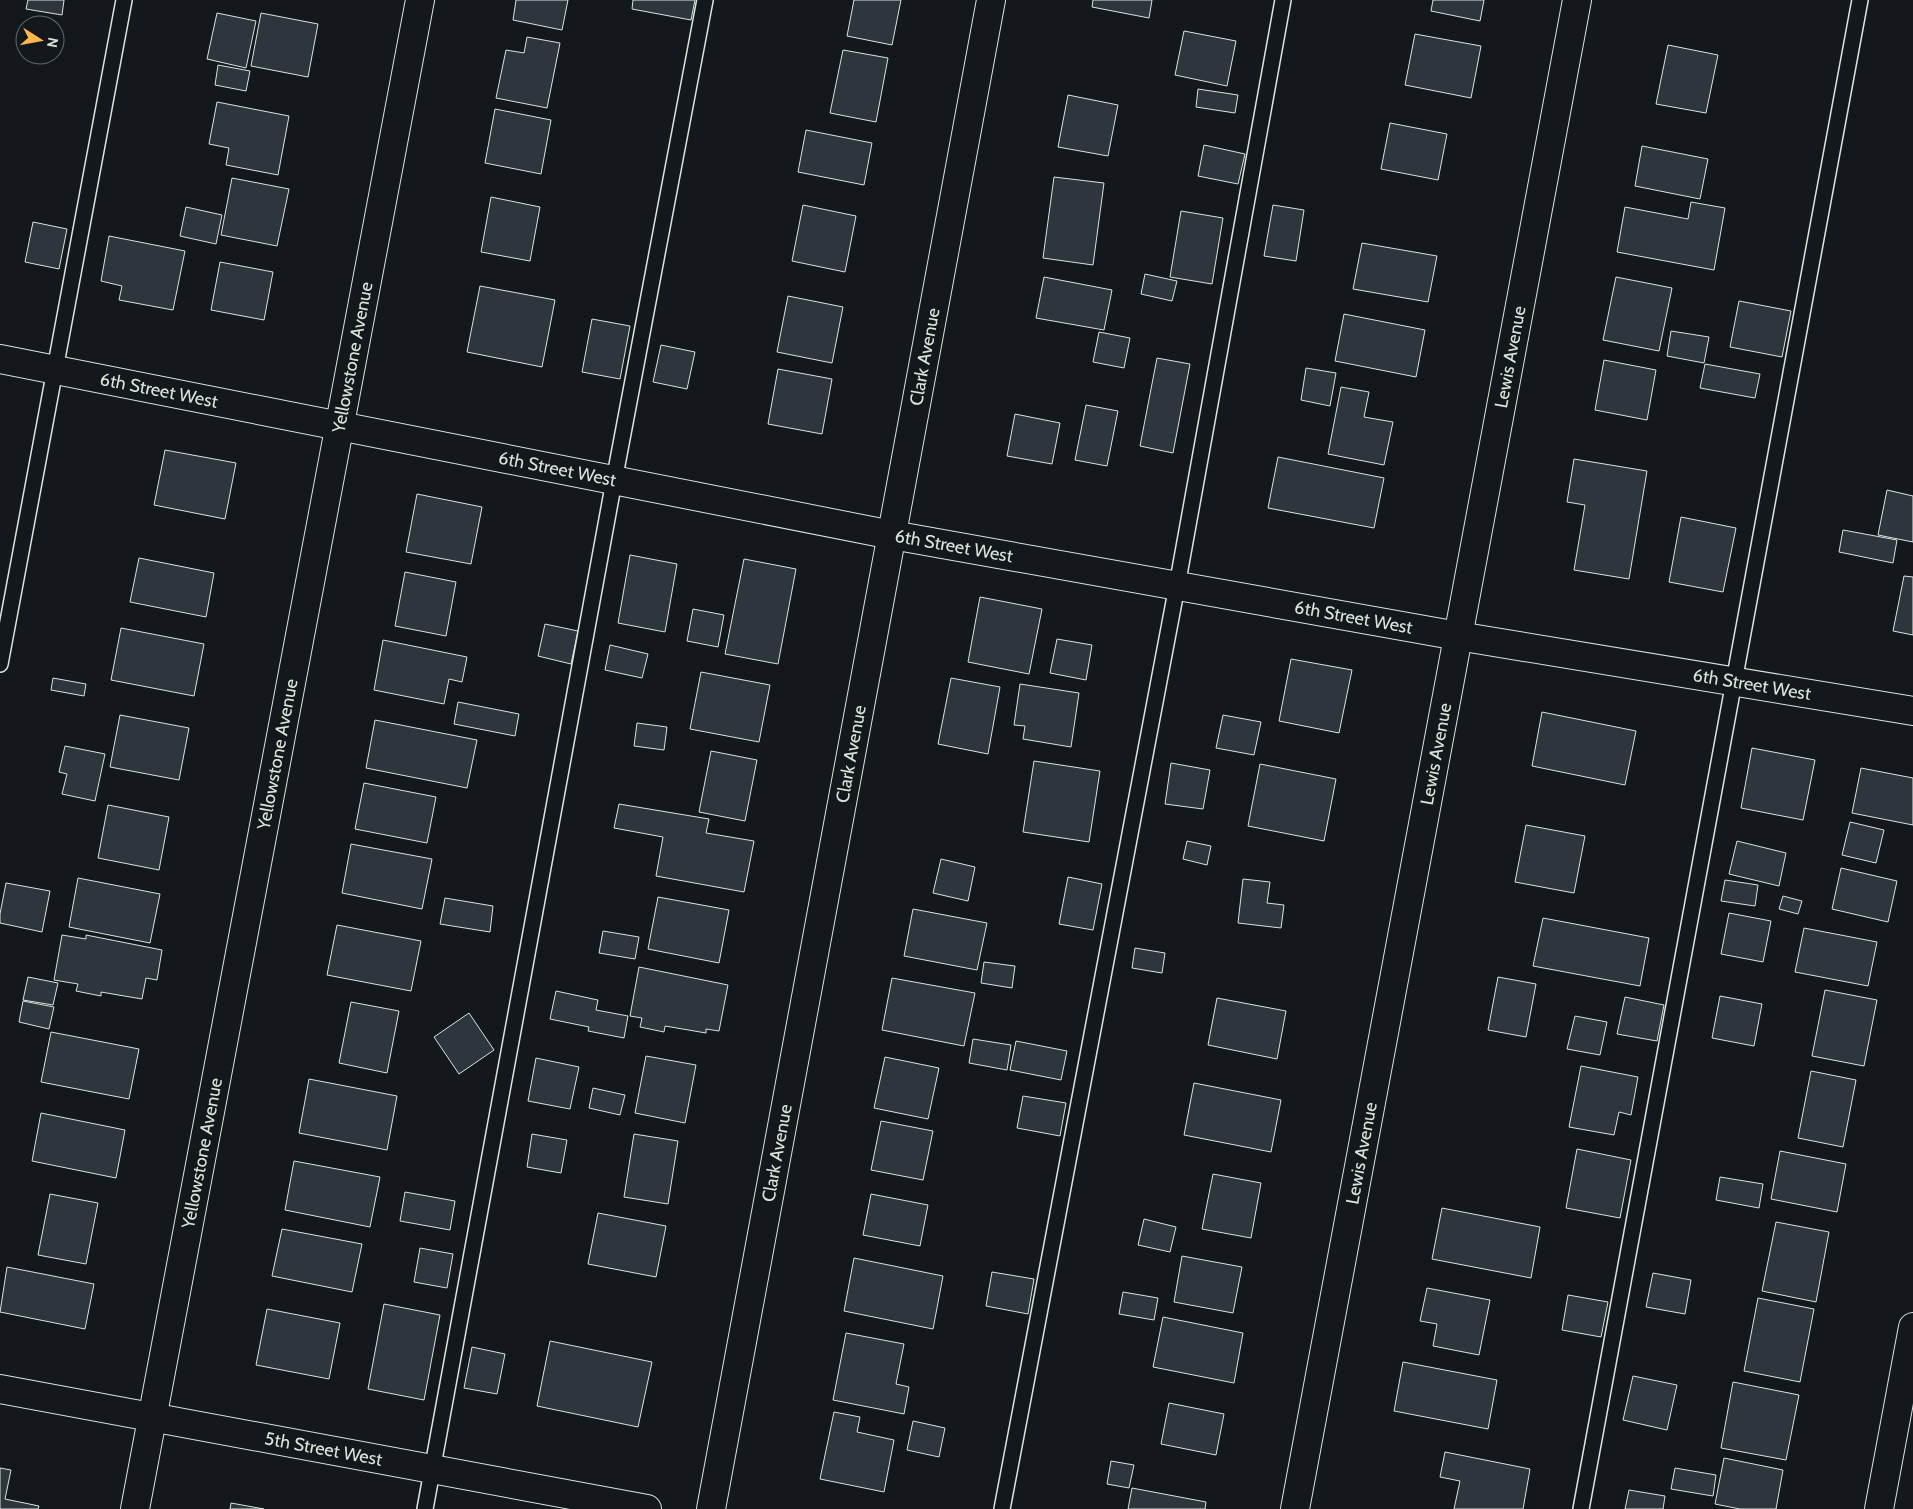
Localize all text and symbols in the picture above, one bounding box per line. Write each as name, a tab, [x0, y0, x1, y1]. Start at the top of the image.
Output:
north arrow	[15, 15, 65, 65]
text: N	[43, 36, 63, 49]
street label: Yellowstone Avenue	[327, 280, 378, 436]
street label: Lewis Avenue	[1490, 304, 1531, 410]
street label: Clark Avenue	[905, 306, 945, 407]
street label: 6th Street West	[98, 368, 220, 413]
street label: 6th Street West	[496, 447, 618, 491]
street label: 6th Street West	[893, 525, 1015, 567]
street label: 6th Street West	[1293, 596, 1414, 639]
street label: 6th Street West	[1691, 664, 1813, 705]
street label: Yellowstone Avenue	[252, 677, 303, 833]
street label: Lewis Avenue	[1416, 701, 1456, 807]
street label: Clark Avenue	[831, 703, 871, 805]
street label: Yellowstone Avenue	[177, 1076, 227, 1231]
street label: Lewis Avenue	[1341, 1100, 1382, 1206]
street label: Clark Avenue	[757, 1102, 797, 1204]
street label: 5th Street West	[263, 1427, 384, 1471]

